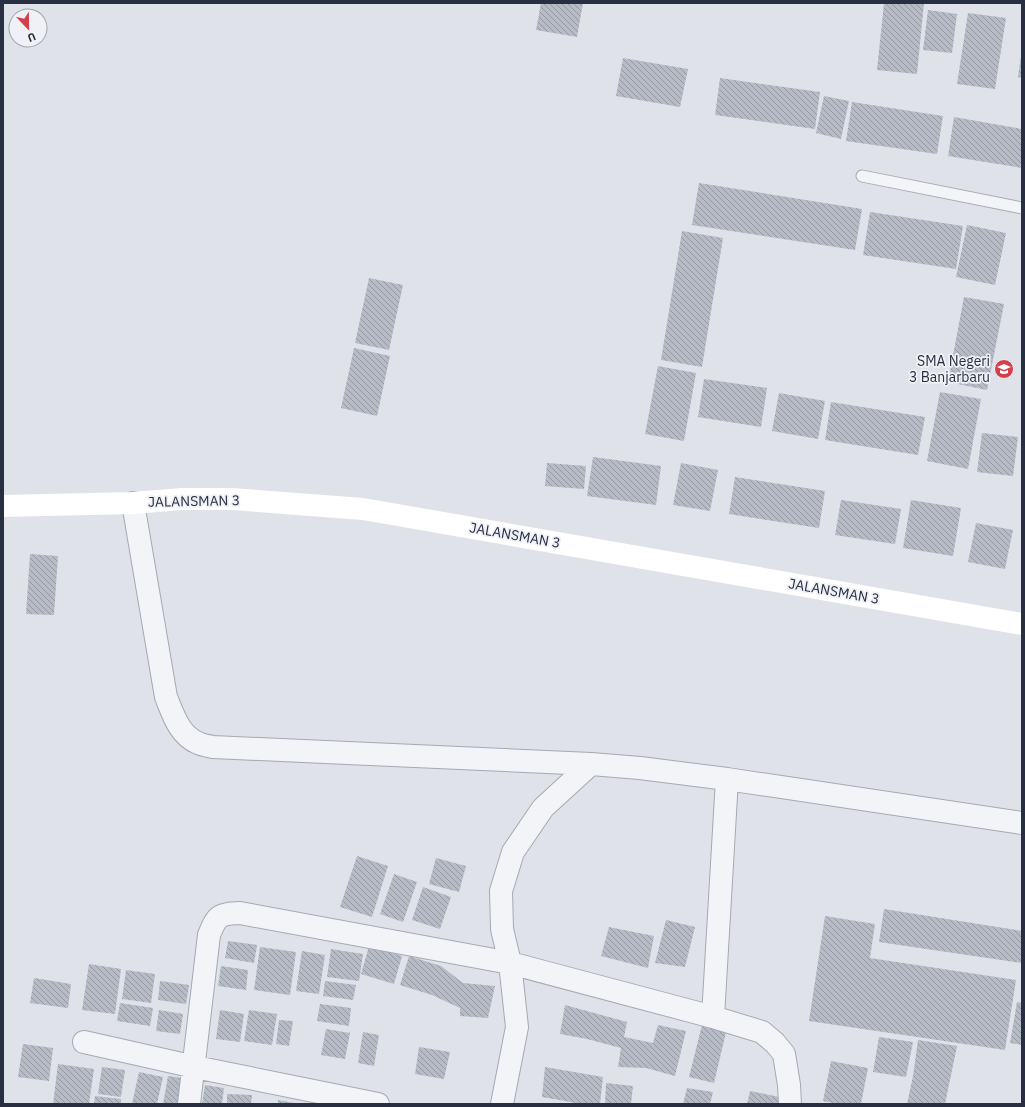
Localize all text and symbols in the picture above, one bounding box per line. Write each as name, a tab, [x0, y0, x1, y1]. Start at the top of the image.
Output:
north arrow	[8, 8, 48, 48]
text: U	[26, 29, 38, 45]
place label: SMA Negeri 3 Banjarbaru	[909, 352, 990, 386]
school or university icon: SMA Negeri 3 Banjarbaru	[993, 358, 1015, 380]
street label: JALANSMAN 3	[148, 491, 240, 511]
street label: JALANSMAN 3	[468, 518, 562, 552]
street label: JALANSMAN 3	[787, 574, 881, 608]

